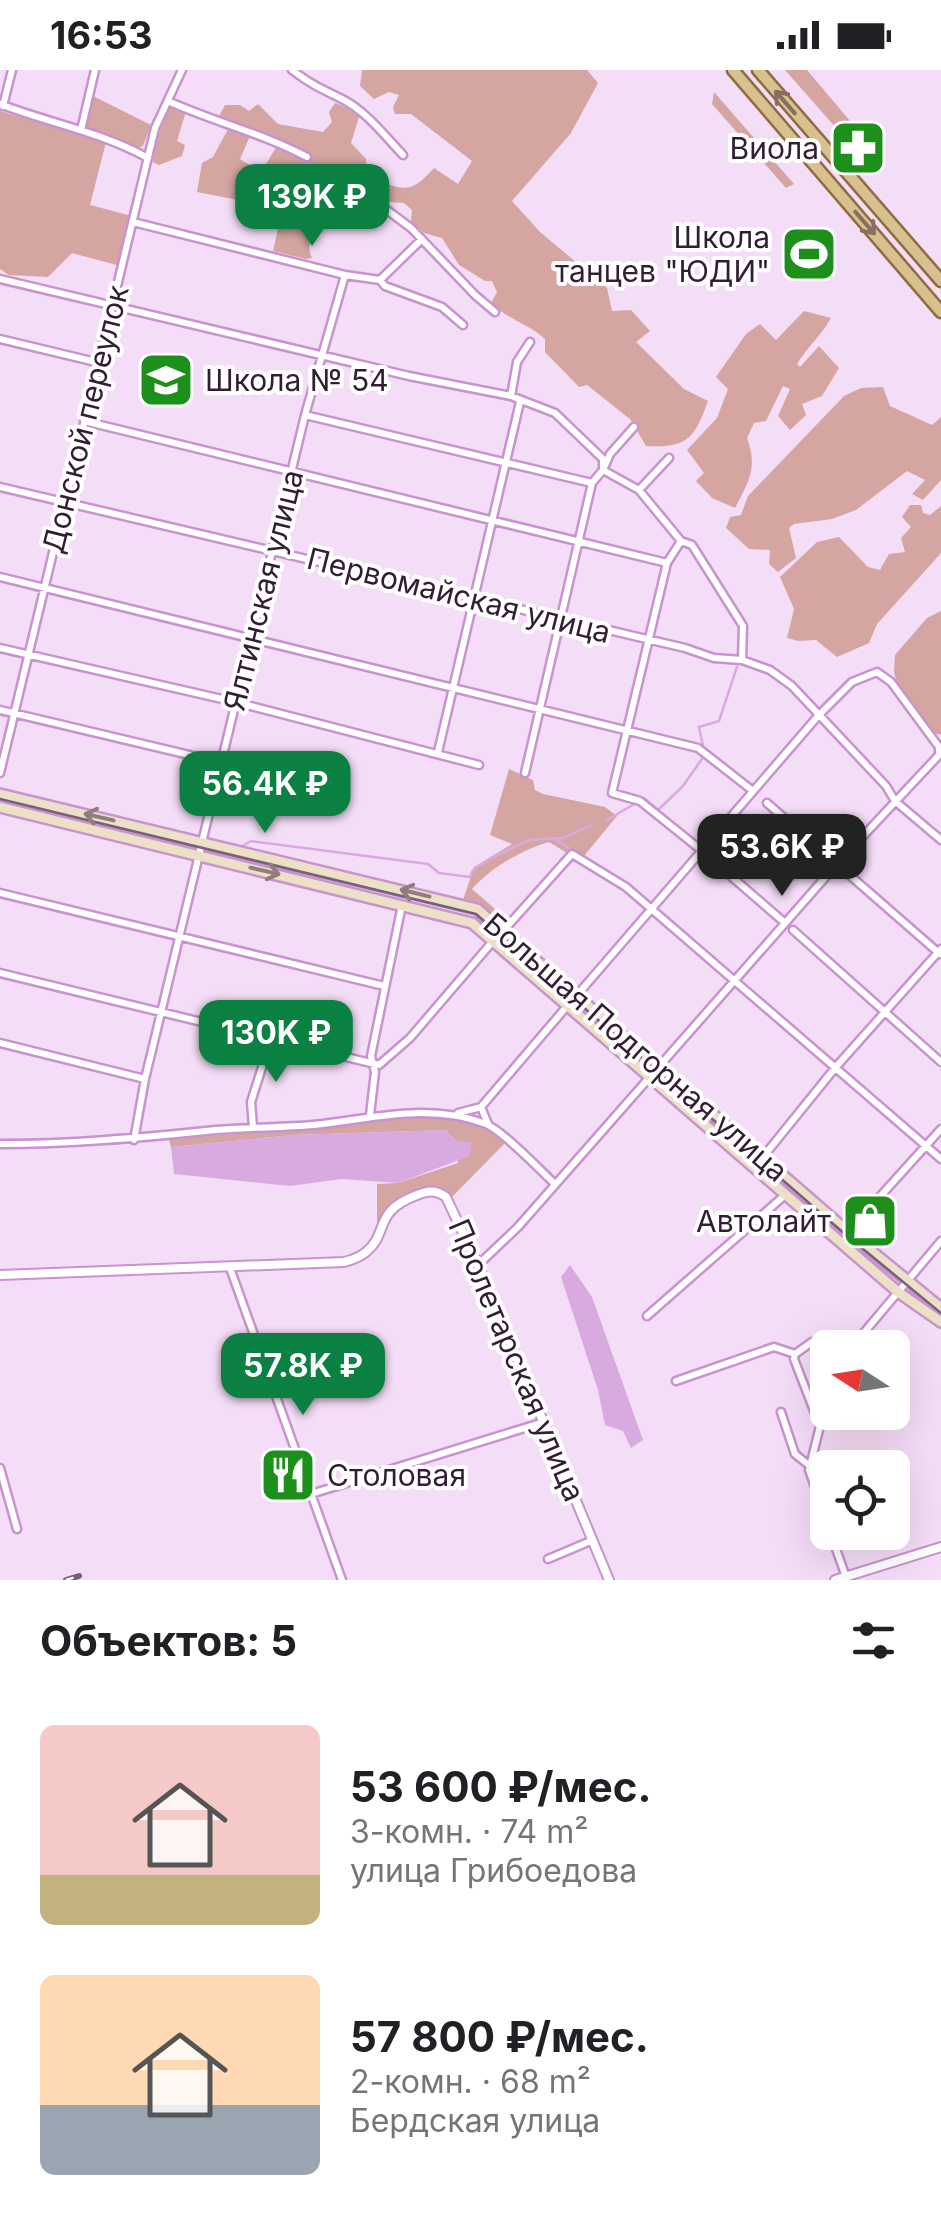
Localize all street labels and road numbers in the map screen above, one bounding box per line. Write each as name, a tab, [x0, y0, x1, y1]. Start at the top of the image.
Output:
street label: Донской переулок	[34, 281, 136, 557]
street label: Ялтинская улица	[216, 466, 310, 714]
street label: Первомайская улица	[304, 540, 614, 650]
street label: Большая Подгорная улица	[477, 905, 795, 1189]
street label: Пролетарская улица	[441, 1213, 593, 1507]

